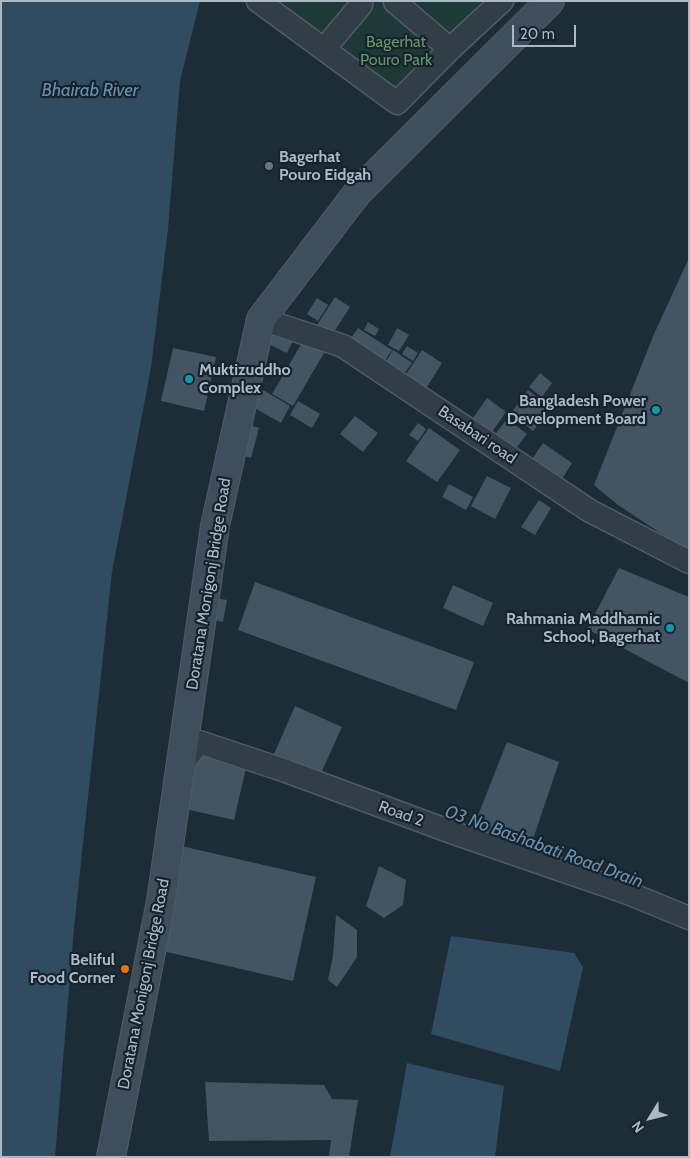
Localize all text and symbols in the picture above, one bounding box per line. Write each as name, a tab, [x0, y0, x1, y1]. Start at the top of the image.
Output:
scale bar	[515, 15, 579, 47]
text: 20 m	[520, 25, 555, 43]
park label: Bagerhat Pouro Park	[360, 32, 432, 70]
water label: Bhairab River	[42, 80, 138, 102]
place label: Bagerhat Pouro Eidgah	[279, 147, 371, 185]
marker: Bagerhat Pouro Eidgah	[263, 160, 275, 172]
place label: Muktizuddho Complex	[199, 360, 291, 398]
marker: Muktizuddho Complex	[183, 373, 195, 385]
place label: Bangladesh Power Development Board	[507, 391, 646, 429]
street label: Basabari road	[434, 402, 520, 468]
marker: Bangladesh Power Development Board	[650, 404, 662, 416]
street label: Doratana Monigonj Bridge Road	[183, 477, 235, 691]
place label: Rahmania Maddhamic School, Bagerhat	[506, 609, 660, 647]
marker: Rahmania Maddhamic School, Bagerhat	[664, 622, 676, 634]
street label: Road 2	[376, 797, 426, 831]
water label: 03 No Bashabati Road Drain	[442, 801, 646, 893]
street label: Doratana Monigonj Bridge Road	[114, 877, 174, 1091]
place label: Beliful Food Corner	[30, 950, 115, 988]
marker: Beliful Food Corner	[119, 963, 131, 975]
north arrow	[625, 1093, 675, 1143]
text: N	[628, 1118, 648, 1136]

